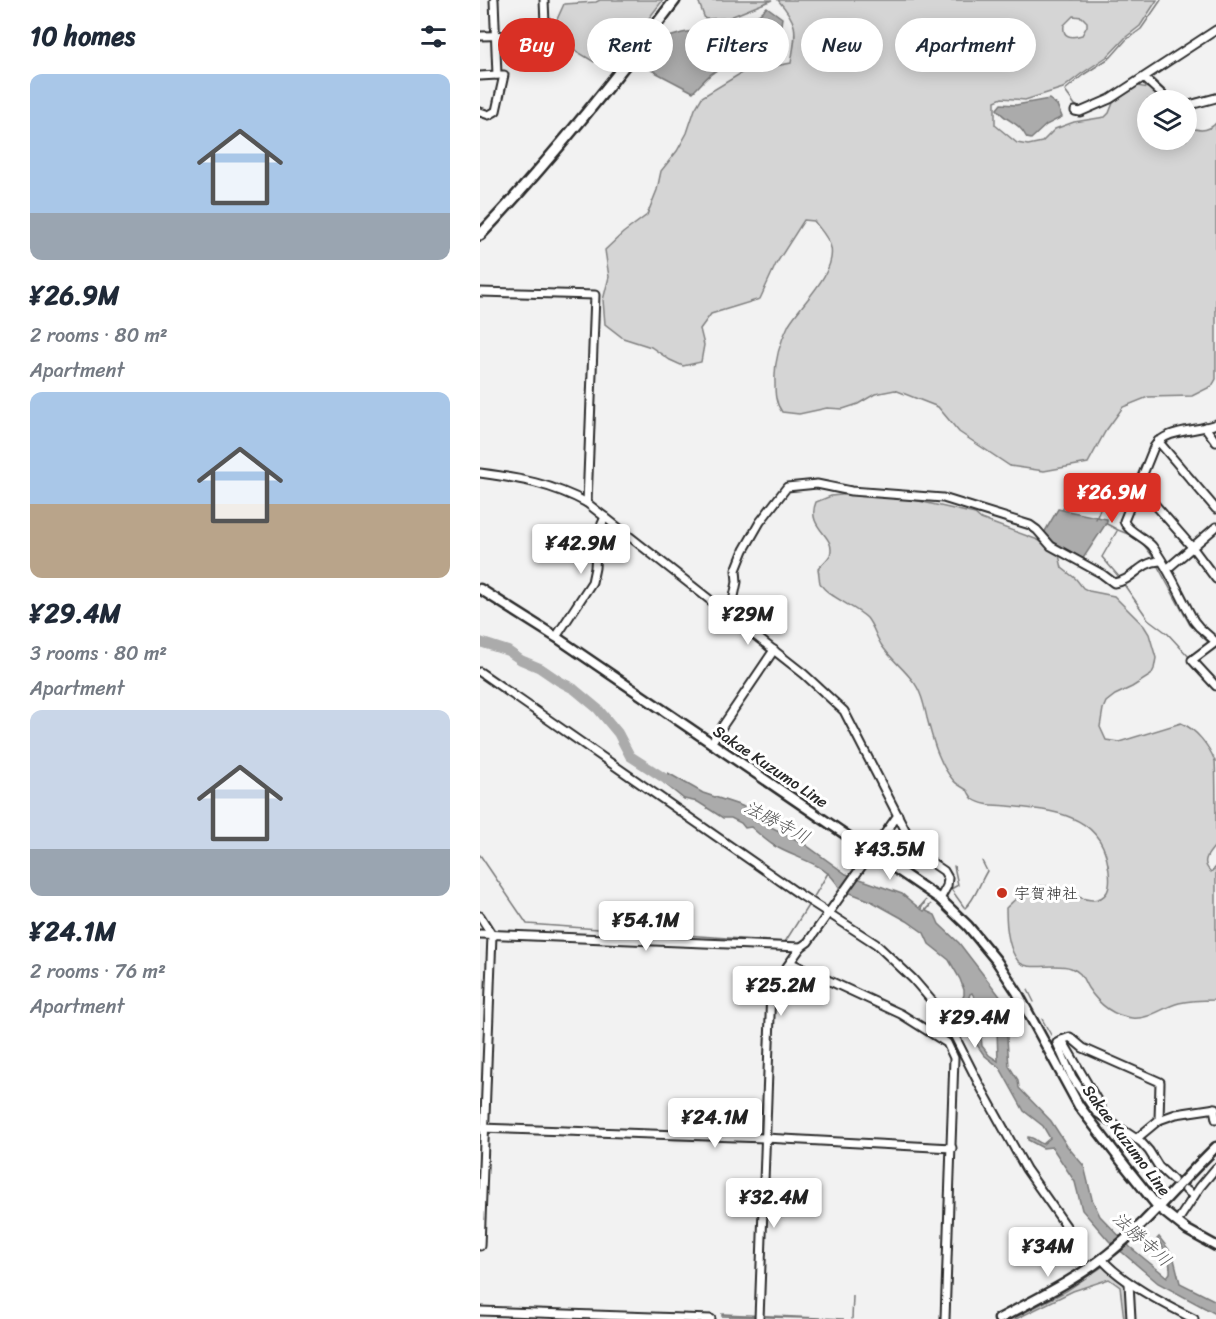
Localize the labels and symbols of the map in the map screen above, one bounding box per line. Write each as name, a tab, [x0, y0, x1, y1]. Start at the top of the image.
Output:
pin: ¥26.9M	[1063, 473, 1161, 524]
pin: ¥42.9M	[532, 524, 630, 575]
pin: ¥29M	[712, 595, 784, 646]
street label: Sakae Kuzumo Line	[707, 717, 834, 816]
water label: 法勝寺川	[738, 791, 816, 853]
pin: ¥43.5M	[841, 830, 939, 881]
place label: 宇賀神社	[1014, 879, 1078, 908]
marker: 宇賀神社	[995, 886, 1009, 900]
pin: ¥54.1M	[597, 901, 695, 952]
pin: ¥25.2M	[732, 966, 830, 1017]
pin: ¥29.4M	[926, 998, 1024, 1049]
street label: Sakae Kuzumo Line	[1075, 1078, 1178, 1203]
pin: ¥24.1M	[666, 1098, 764, 1149]
pin: ¥32.4M	[725, 1178, 823, 1229]
water label: 法勝寺川	[1105, 1203, 1179, 1275]
pin: ¥34M	[1012, 1227, 1084, 1278]

